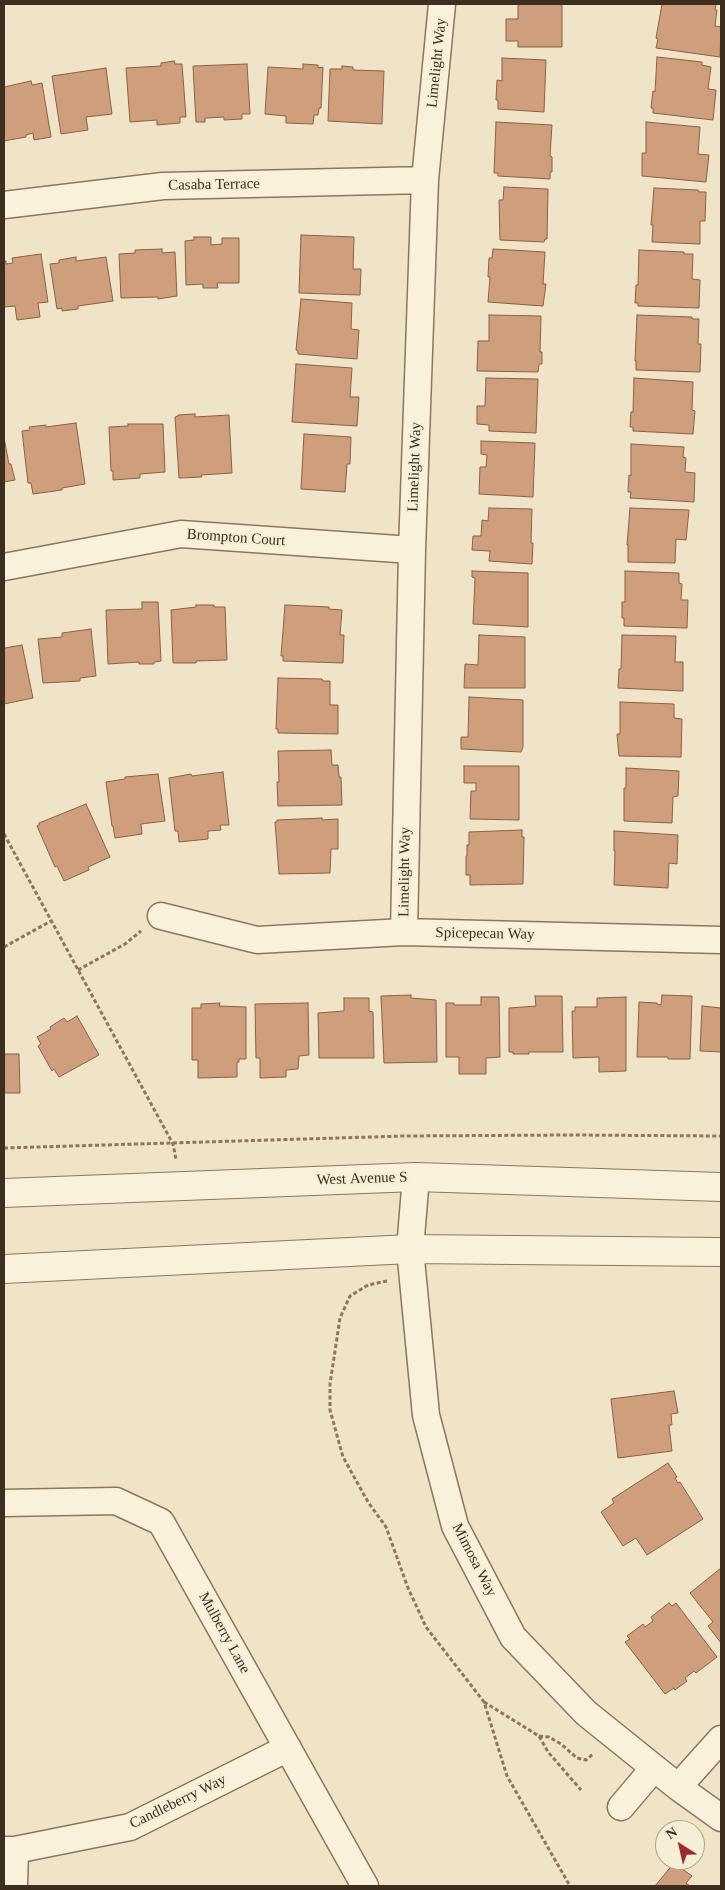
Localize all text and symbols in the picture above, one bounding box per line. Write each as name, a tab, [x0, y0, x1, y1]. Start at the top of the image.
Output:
street label: Limelight Way	[423, 17, 451, 109]
street label: Casaba Terrace	[168, 175, 260, 195]
street label: Limelight Way	[404, 422, 426, 512]
street label: Brompton Court	[186, 526, 286, 550]
street label: Limelight Way	[395, 827, 415, 917]
street label: Spicepecan Way	[435, 924, 535, 944]
street label: West Avenue S	[316, 1168, 408, 1190]
street label: Mimosa Way	[448, 1520, 500, 1600]
street label: Mulberry Lane	[194, 1589, 254, 1677]
street label: Candleberry Way	[127, 1771, 229, 1833]
north arrow	[655, 1820, 705, 1870]
text: N	[663, 1824, 680, 1842]

